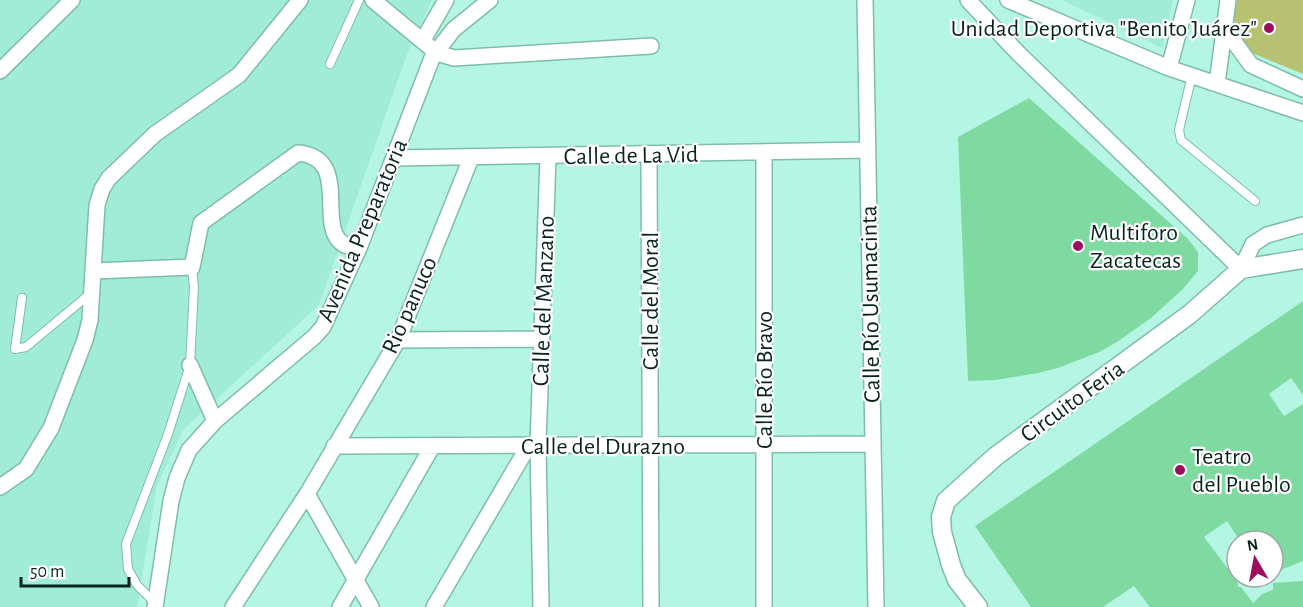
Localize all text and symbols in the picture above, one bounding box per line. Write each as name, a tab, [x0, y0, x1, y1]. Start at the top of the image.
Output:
place label: Unidad Deportiva "Benito Juárez"	[951, 17, 1257, 41]
marker: Unidad Deportiva "Benito Juárez"	[1262, 21, 1276, 35]
street label: Avenida Preparatoria	[314, 135, 412, 325]
street label: Calle de La Vid	[563, 143, 699, 169]
street label: Calle Río Usumacinta	[857, 205, 885, 403]
street label: Calle del Manzano	[529, 215, 559, 387]
place label: Multiforo Zacatecas	[1090, 221, 1181, 273]
street label: Calle del Moral	[639, 232, 663, 370]
marker: Multiforo Zacatecas	[1071, 239, 1085, 253]
street label: Rio panuco	[378, 253, 442, 358]
street label: Calle Río Bravo	[753, 311, 777, 449]
street label: Circuito Feria	[1016, 356, 1129, 447]
street label: Calle del Durazno	[521, 435, 685, 459]
place label: Teatro del Pueblo	[1192, 445, 1291, 497]
marker: Teatro del Pueblo	[1173, 463, 1187, 477]
north arrow	[1225, 529, 1285, 589]
text: N	[1246, 536, 1259, 554]
scale bar	[21, 550, 129, 588]
text: 50 m	[30, 563, 64, 581]

